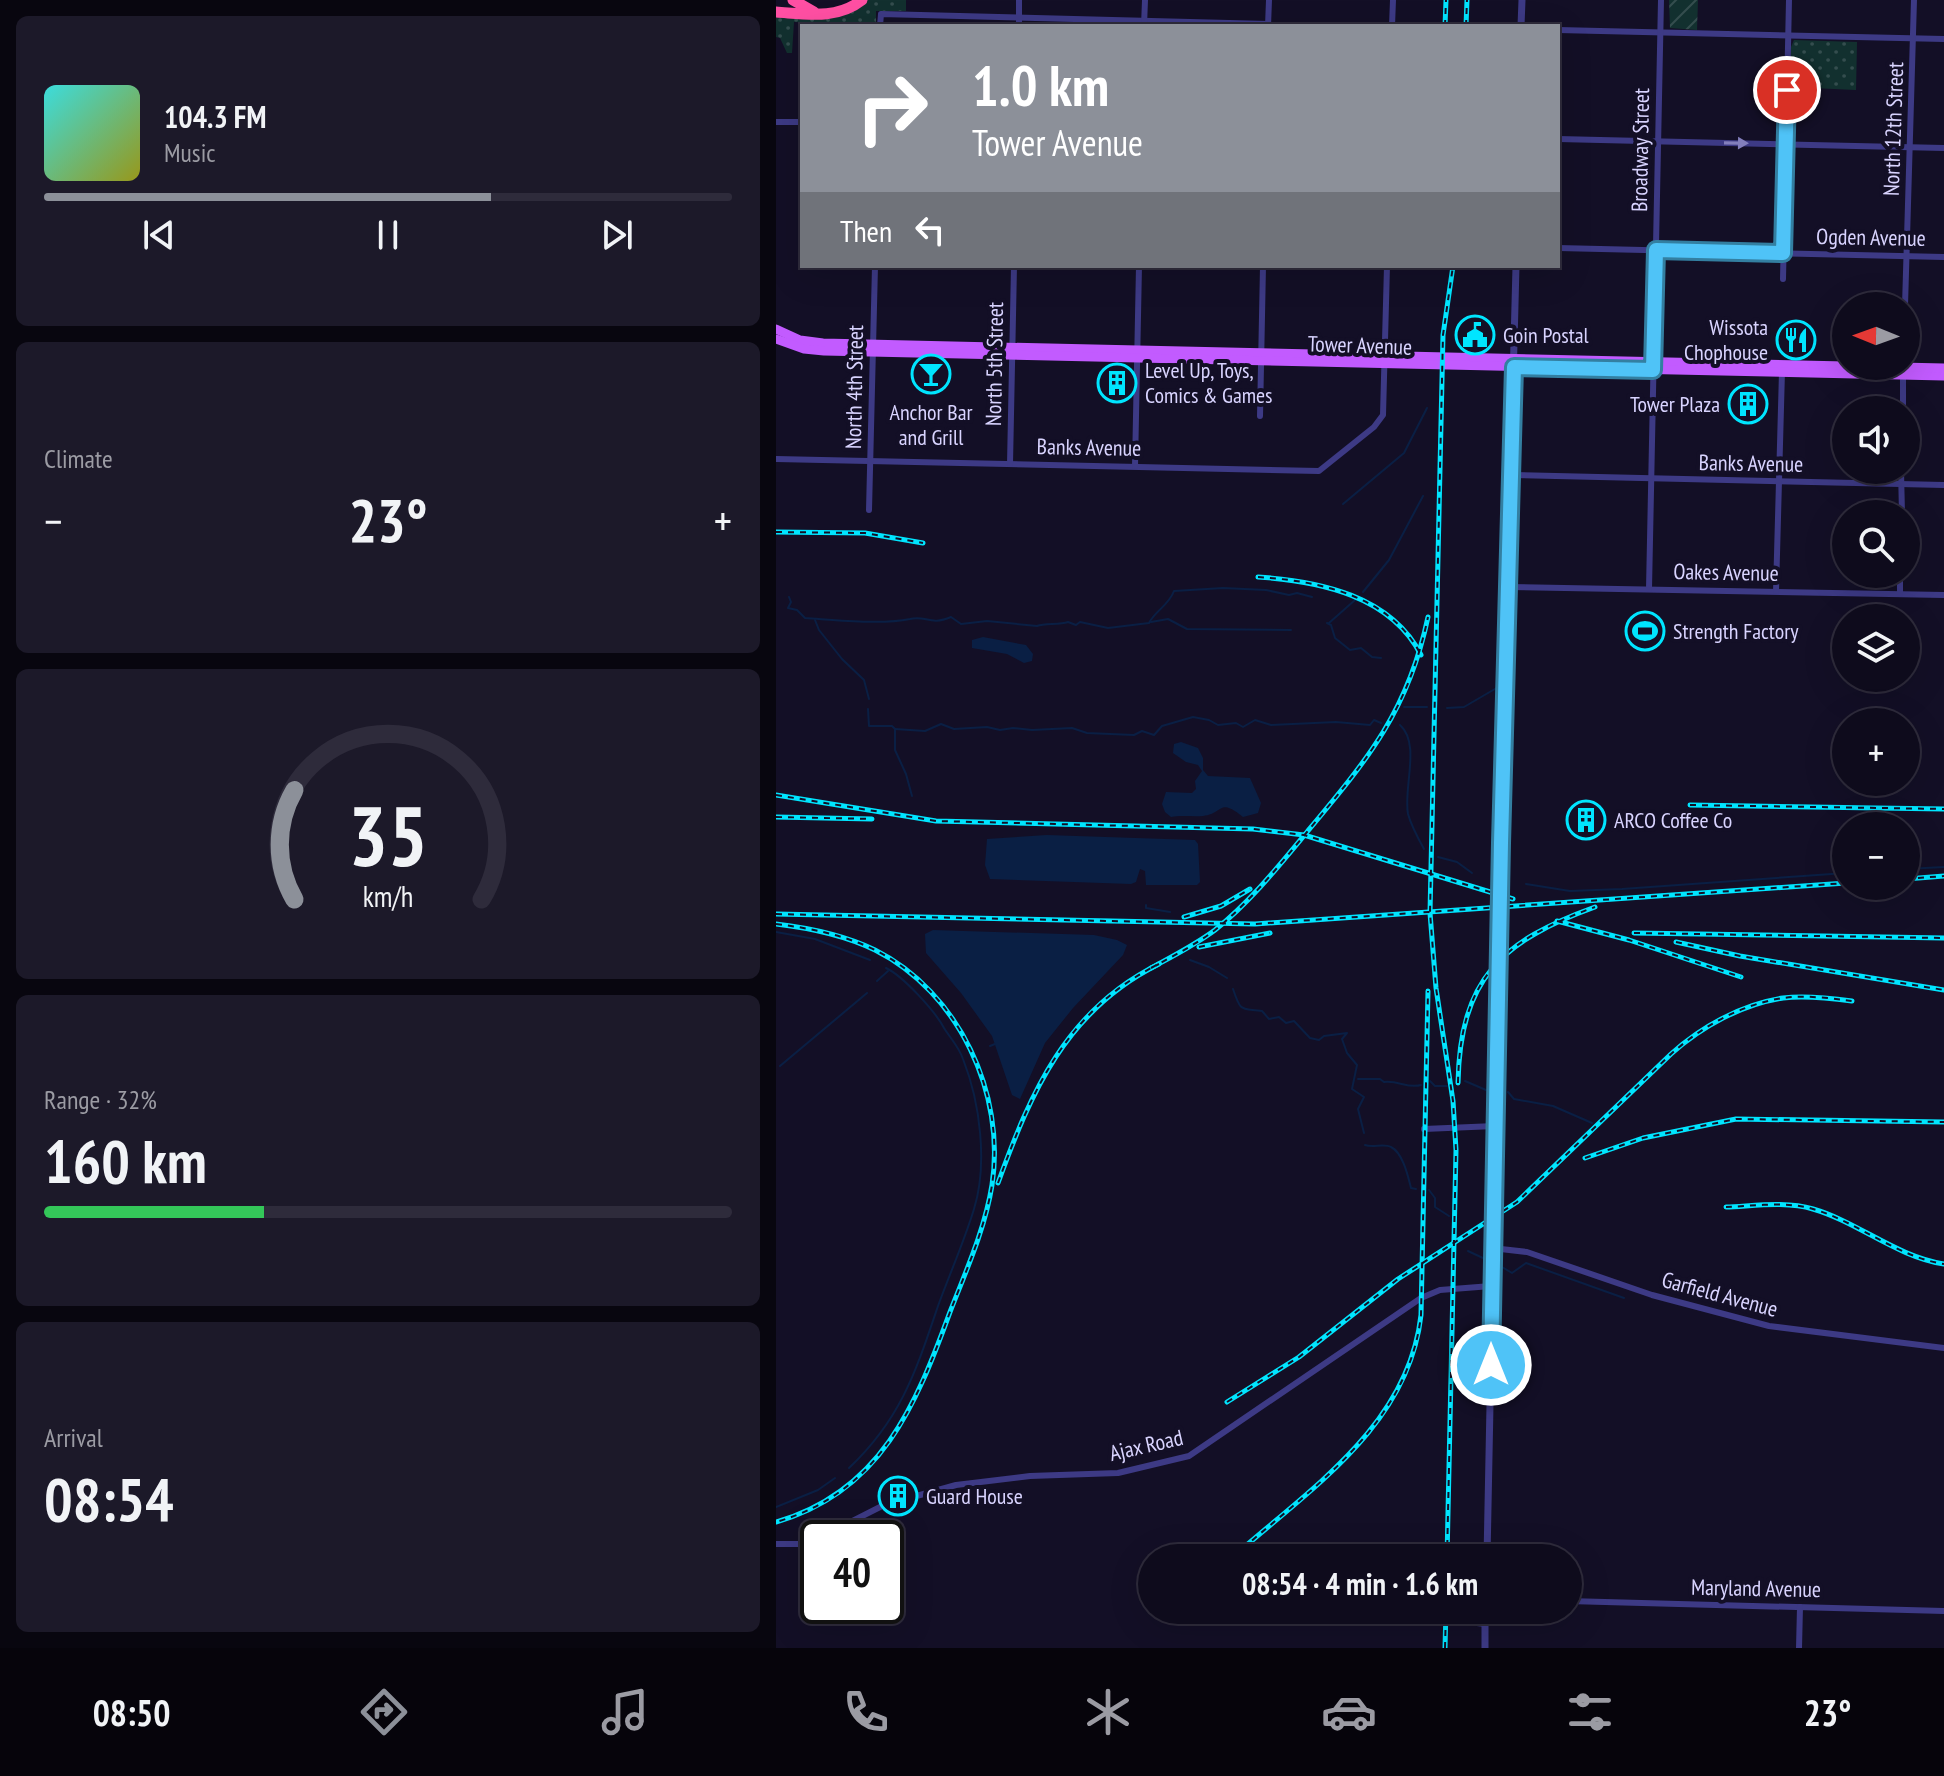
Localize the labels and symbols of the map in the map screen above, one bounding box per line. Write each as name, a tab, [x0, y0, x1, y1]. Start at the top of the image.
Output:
pin	[1753, 56, 1821, 124]
street label: North 12th Street	[1877, 62, 1909, 196]
street label: Broadway Street	[1625, 88, 1655, 212]
one-way arrow	[1724, 136, 1749, 149]
street label: Ogden Avenue	[1816, 222, 1926, 252]
north arrow	[1832, 292, 1920, 380]
street label: North 5th Street	[979, 302, 1009, 426]
place label: Wissota Chophouse	[1684, 313, 1768, 366]
public building icon: Goin Postal	[1454, 314, 1496, 356]
restaurant icon: Wissota Chophouse	[1775, 319, 1817, 361]
place label: Goin Postal	[1503, 321, 1589, 349]
street label: North 4th Street	[839, 325, 869, 449]
street label: Tower Avenue	[1307, 329, 1413, 361]
bar icon: Anchor Bar and Grill	[910, 353, 952, 395]
place label: Level Up, Toys, Comics & Games	[1145, 356, 1273, 409]
building icon: Level Up, Toys, Comics & Games	[1096, 362, 1138, 404]
building icon: Tower Plaza	[1727, 383, 1769, 425]
place label: Tower Plaza	[1630, 390, 1720, 418]
place label: Anchor Bar and Grill	[890, 398, 972, 451]
street label: Banks Avenue	[1037, 432, 1141, 462]
street label: Banks Avenue	[1699, 448, 1803, 478]
street label: Oakes Avenue	[1673, 557, 1779, 587]
sports icon: Strength Factory	[1624, 610, 1666, 652]
place label: Strength Factory	[1673, 617, 1799, 645]
building icon: ARCO Coffee Co	[1565, 799, 1607, 841]
place label: ARCO Coffee Co	[1614, 806, 1732, 834]
street label: Garfield Avenue	[1659, 1265, 1781, 1323]
position arrow	[1449, 1323, 1533, 1407]
street label: Ajax Road	[1106, 1423, 1186, 1467]
building icon: Guard House	[877, 1475, 919, 1517]
place label: Guard House	[926, 1482, 1023, 1510]
speed limit sign: 40	[800, 1520, 904, 1624]
street label: Maryland Avenue	[1691, 1573, 1821, 1603]

